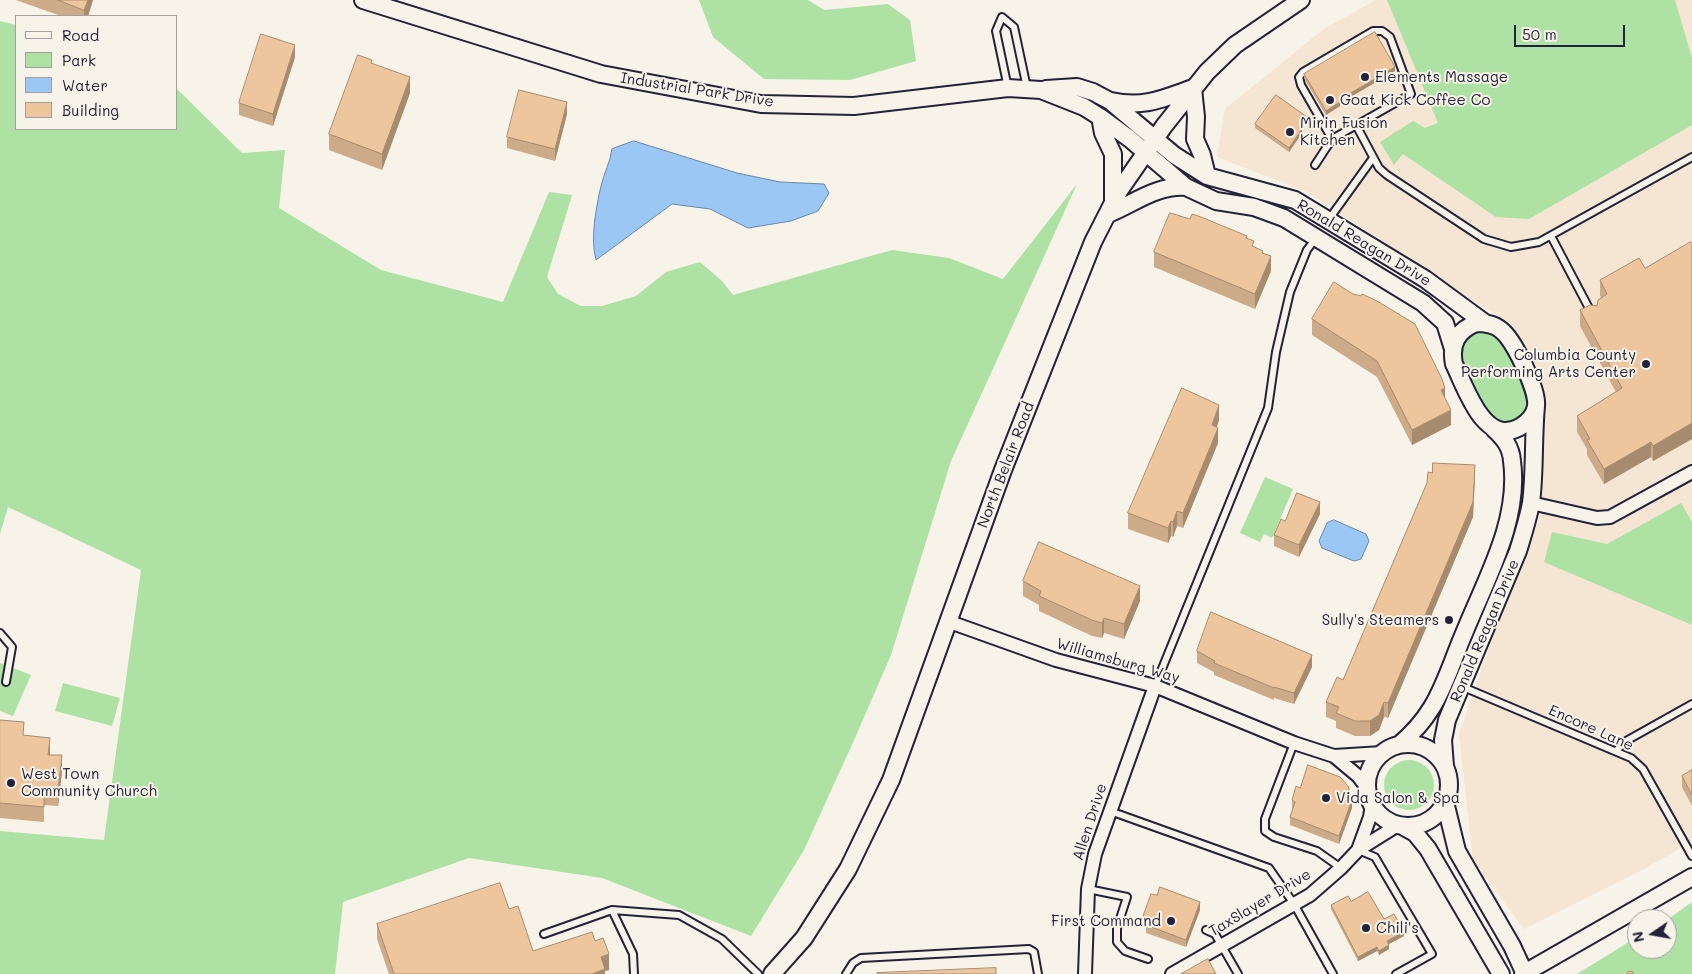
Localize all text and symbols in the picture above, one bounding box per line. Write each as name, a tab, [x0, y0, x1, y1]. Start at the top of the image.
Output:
legend	[15, 15, 178, 130]
scale bar	[1517, 15, 1628, 47]
text: 50 m	[1522, 24, 1557, 44]
text: Road	[62, 25, 99, 45]
text: Park	[62, 50, 96, 70]
place label: Elements Massage	[1375, 68, 1508, 86]
street label: Industrial Park Drive	[619, 69, 775, 111]
marker: Elements Massage	[1359, 71, 1371, 83]
text: Water	[62, 75, 108, 95]
place label: Goat Kick Coffee Co	[1340, 91, 1490, 109]
marker: Goat Kick Coffee Co	[1324, 94, 1336, 106]
text: Building	[62, 100, 119, 120]
place label: Mirin Fusion Kitchen	[1300, 114, 1387, 149]
marker: Mirin Fusion Kitchen	[1284, 126, 1296, 138]
street label: Ronald Reagan Drive	[1294, 196, 1434, 290]
place label: Columbia County Performing Arts Center	[1461, 346, 1636, 381]
marker: Columbia County Performing Arts Center	[1640, 358, 1652, 370]
street label: North Belair Road	[974, 400, 1038, 530]
street label: Ronald Reagan Drive	[1447, 557, 1523, 705]
place label: Sully's Steamers	[1322, 611, 1439, 629]
marker: Sully's Steamers	[1443, 614, 1455, 626]
street label: Williamsburg Way	[1054, 635, 1182, 687]
street label: Encore Lane	[1546, 701, 1636, 755]
place label: West Town Community Church	[21, 765, 157, 800]
marker: West Town Community Church	[5, 777, 17, 789]
street label: Allen Drive	[1069, 781, 1111, 863]
place label: Vida Salon & Spa	[1336, 789, 1460, 807]
marker: Vida Salon & Spa	[1320, 792, 1332, 804]
street label: TaxSlayer Drive	[1206, 865, 1314, 941]
north arrow	[1627, 909, 1677, 959]
place label: First Command	[1051, 912, 1161, 930]
marker: First Command	[1165, 915, 1177, 927]
place label: Chili's	[1376, 919, 1419, 937]
marker: Chili's	[1360, 922, 1372, 934]
text: N	[1627, 930, 1648, 944]

